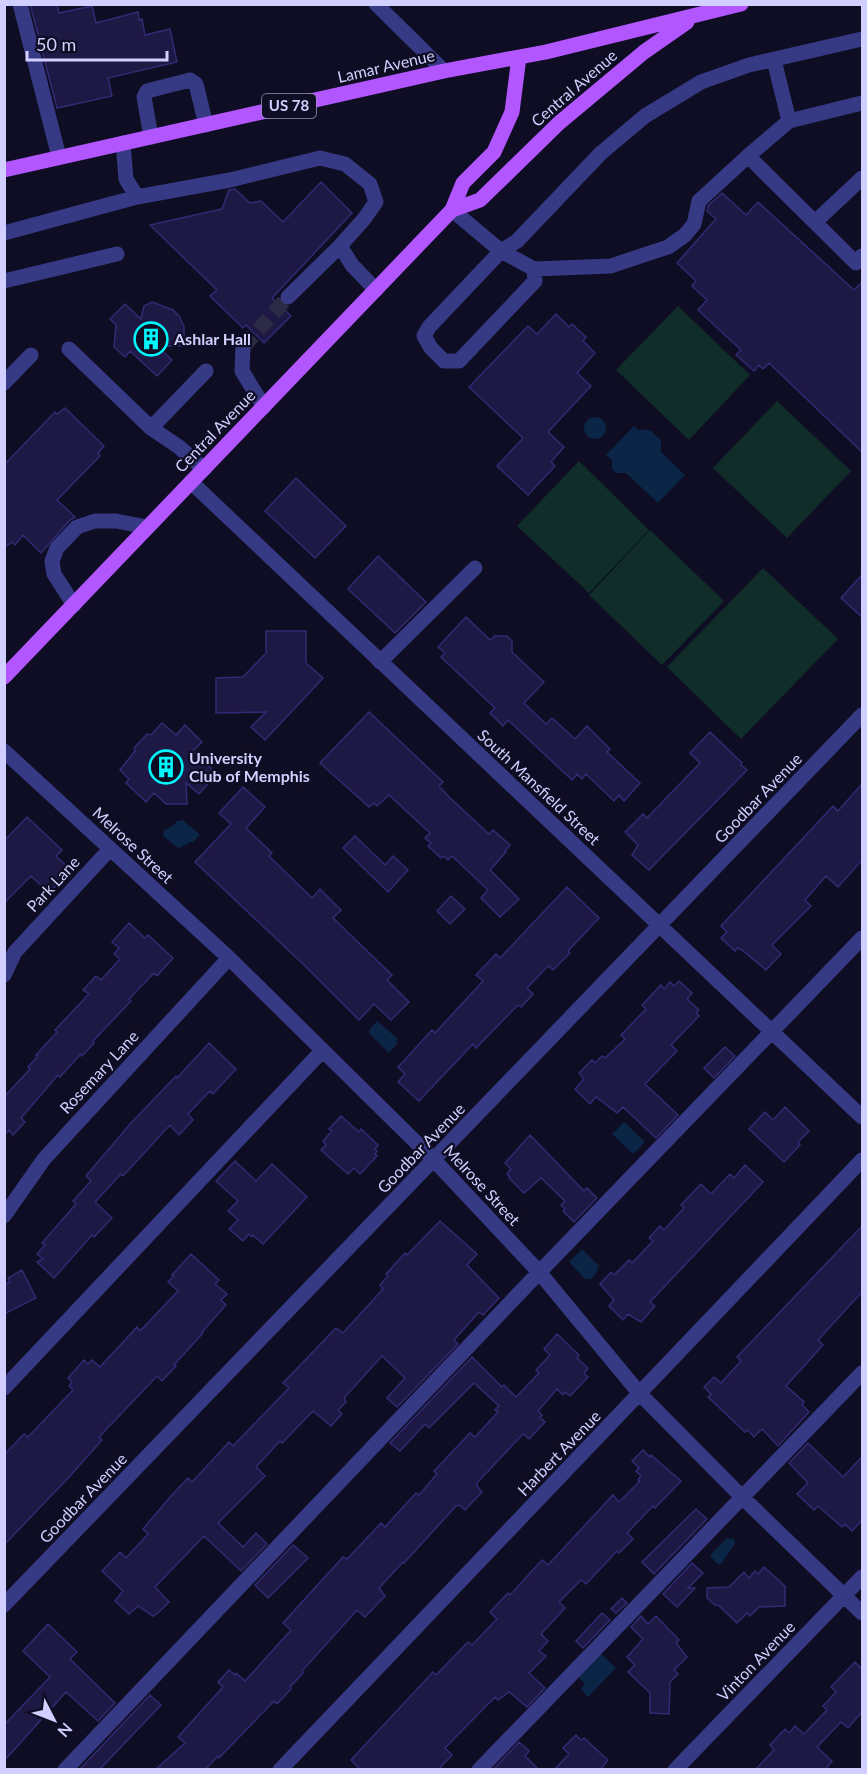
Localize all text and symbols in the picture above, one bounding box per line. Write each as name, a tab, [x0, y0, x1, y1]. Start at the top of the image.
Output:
scale bar	[27, 24, 166, 62]
text: 50 m	[36, 33, 76, 55]
street label: Lamar Avenue	[335, 45, 436, 86]
street label: Central Avenue	[527, 45, 620, 130]
road number: US 78	[262, 94, 316, 118]
building icon: Ashlar Hall	[133, 321, 169, 357]
place label: Ashlar Hall	[173, 329, 251, 348]
street label: Central Avenue	[170, 385, 259, 476]
street label: South Mansfield Street	[474, 725, 605, 848]
place label: University Club of Memphis	[189, 748, 310, 785]
building icon: University Club of Memphis	[148, 749, 184, 785]
street label: Goodbar Avenue	[710, 749, 805, 847]
street label: Melrose Street	[89, 803, 178, 887]
street label: Park Lane	[22, 852, 83, 915]
street label: Rosemary Lane	[55, 1026, 142, 1117]
street label: Goodbar Avenue	[373, 1099, 468, 1197]
street label: Melrose Street	[440, 1141, 525, 1229]
street label: Harbert Avenue	[513, 1406, 604, 1499]
street label: Goodbar Avenue	[35, 1449, 130, 1547]
street label: Vinton Avenue	[713, 1617, 798, 1705]
north arrow	[24, 1690, 84, 1750]
text: N	[54, 1719, 77, 1741]

